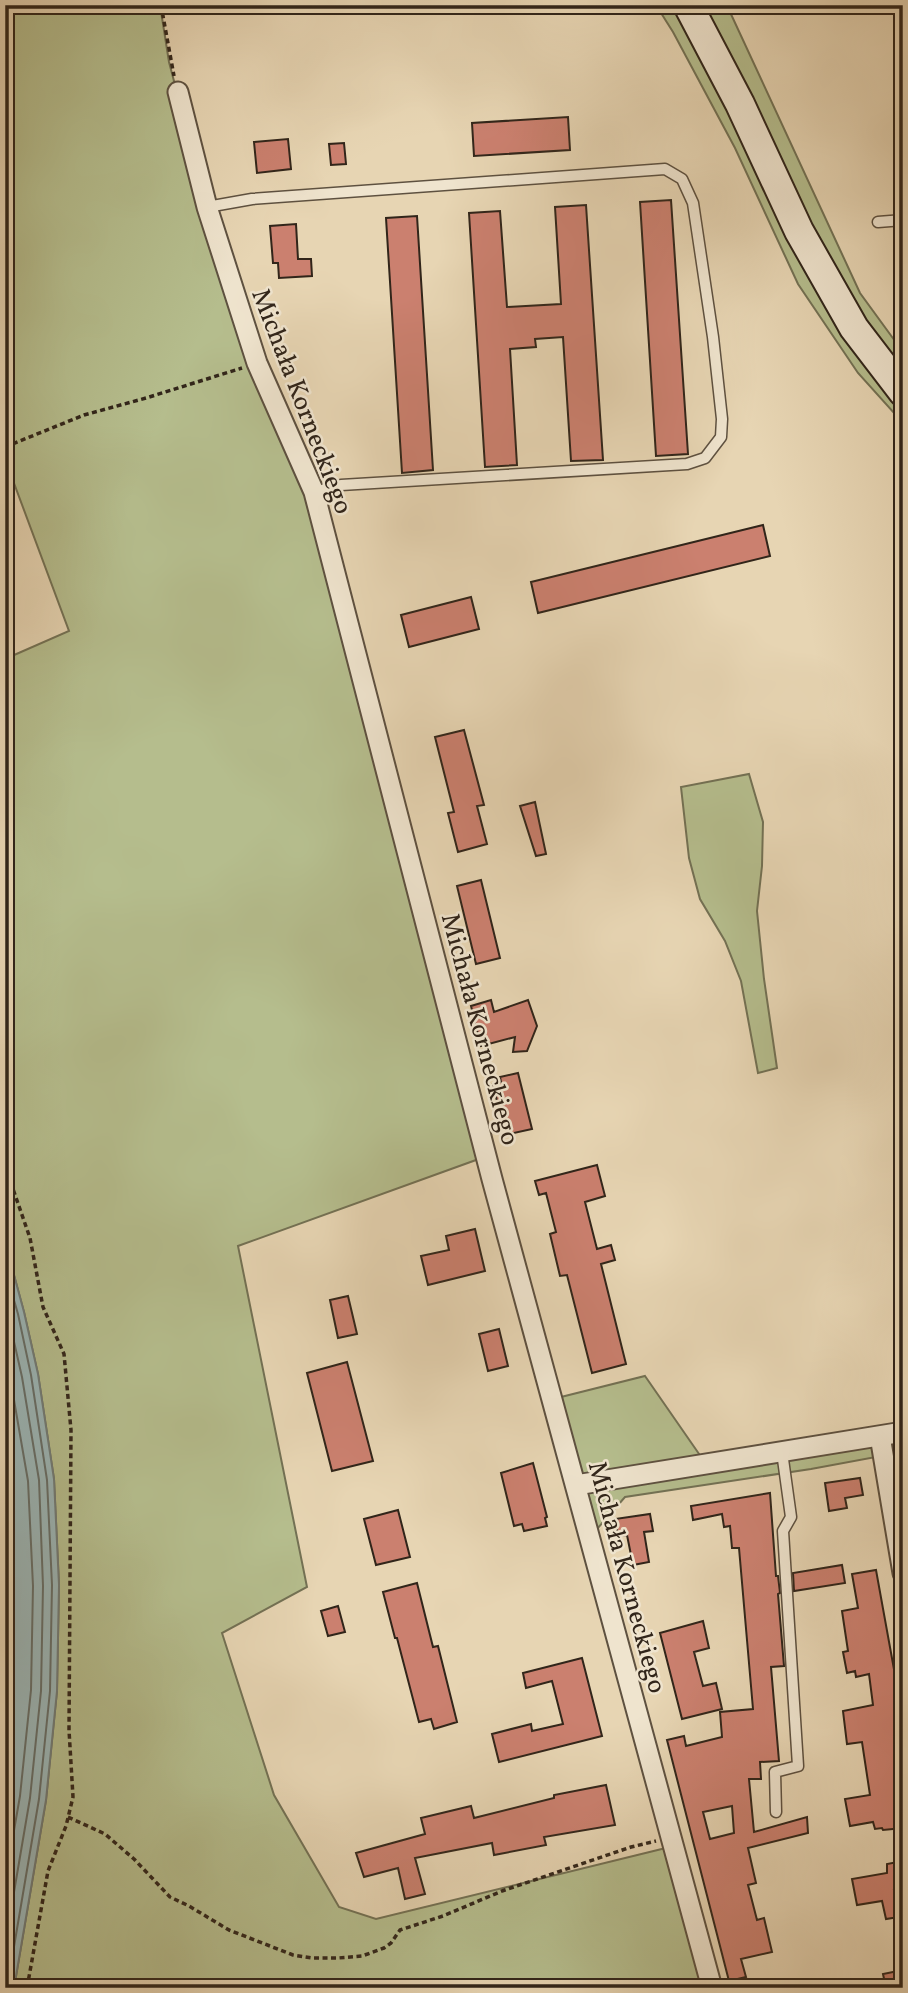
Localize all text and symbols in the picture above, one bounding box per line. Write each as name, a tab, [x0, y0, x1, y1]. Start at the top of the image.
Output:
street label: Michała Korneckiego	[242, 284, 361, 520]
street label: Michała Korneckiego	[431, 909, 527, 1150]
street label: Michała Korneckiego	[578, 1457, 674, 1698]

